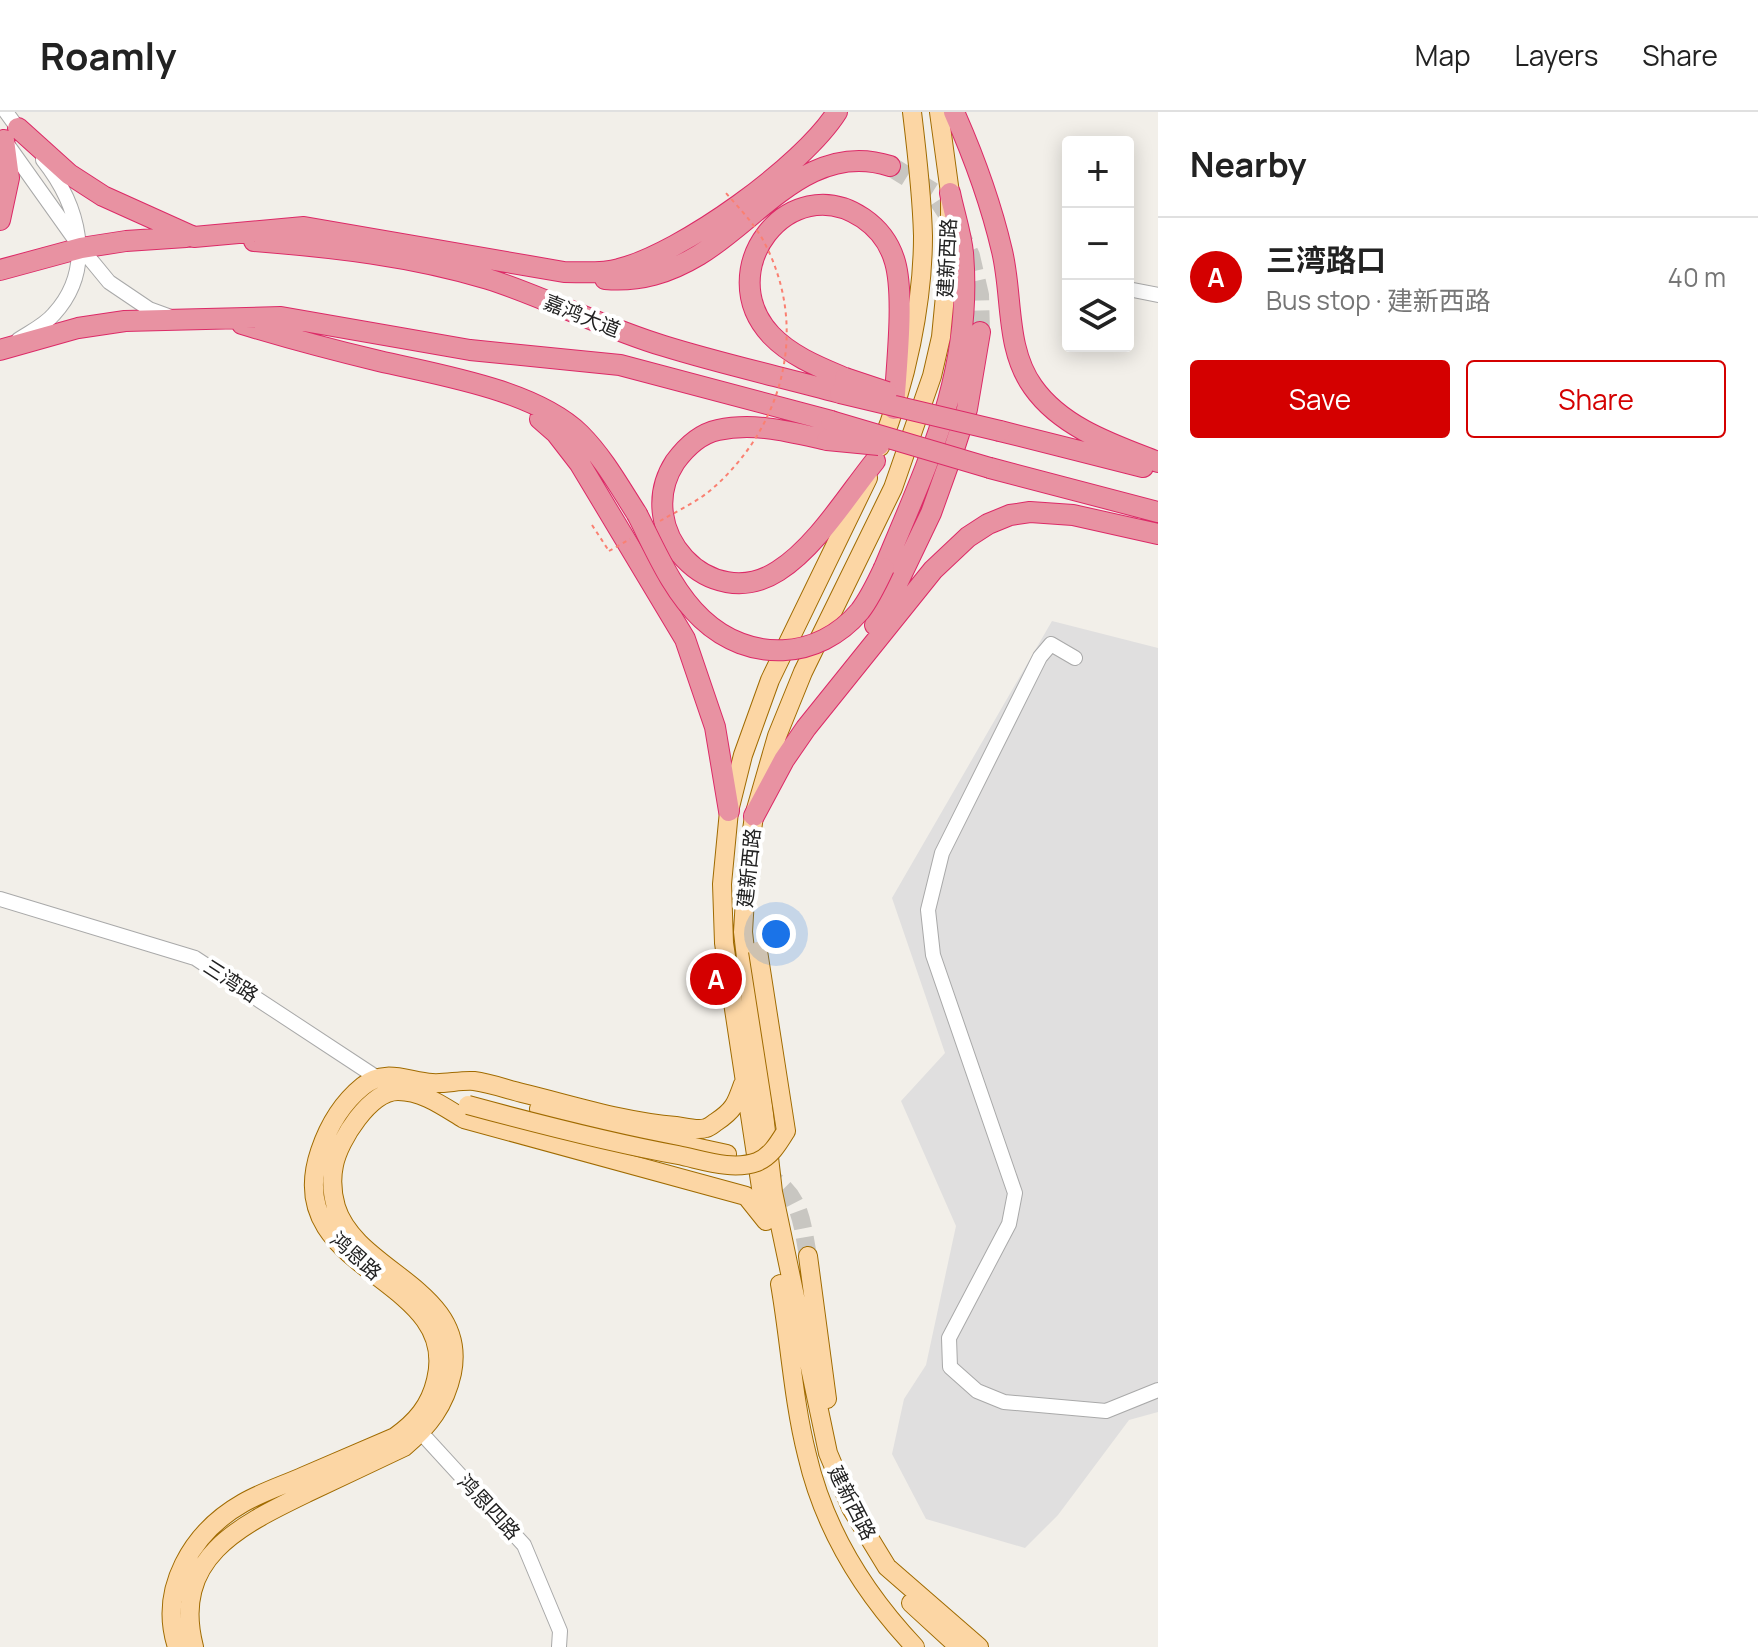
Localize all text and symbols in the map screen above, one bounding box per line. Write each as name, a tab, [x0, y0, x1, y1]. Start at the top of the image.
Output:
text: Roamly	[40, 29, 177, 81]
text: Map	[1415, 36, 1471, 74]
text: Layers	[1515, 36, 1598, 74]
text: Share	[1642, 36, 1718, 74]
map controls	[1062, 136, 1134, 352]
button: +	[1062, 136, 1134, 208]
text: Nearby	[1190, 141, 1306, 187]
button: −	[1062, 208, 1134, 280]
street label: 建新西路	[931, 217, 962, 299]
text: 三湾路口	[1266, 239, 1386, 280]
text: A	[1207, 259, 1225, 295]
text: 40 m	[1668, 259, 1726, 295]
button: layers	[1062, 280, 1134, 352]
text: Bus stop · 建新西路	[1266, 282, 1491, 318]
street label: 嘉鸿大道	[540, 288, 624, 343]
button: Save	[1190, 360, 1450, 438]
button: Share	[1466, 360, 1726, 438]
street label: 建新西路	[731, 827, 766, 909]
your location	[756, 914, 796, 954]
pin: A	[690, 949, 742, 1009]
street label: 三湾路	[199, 953, 264, 1008]
street label: 鸿恩路	[325, 1226, 388, 1286]
street label: 建新西路	[822, 1461, 883, 1545]
street label: 鸿恩四路	[452, 1468, 527, 1545]

